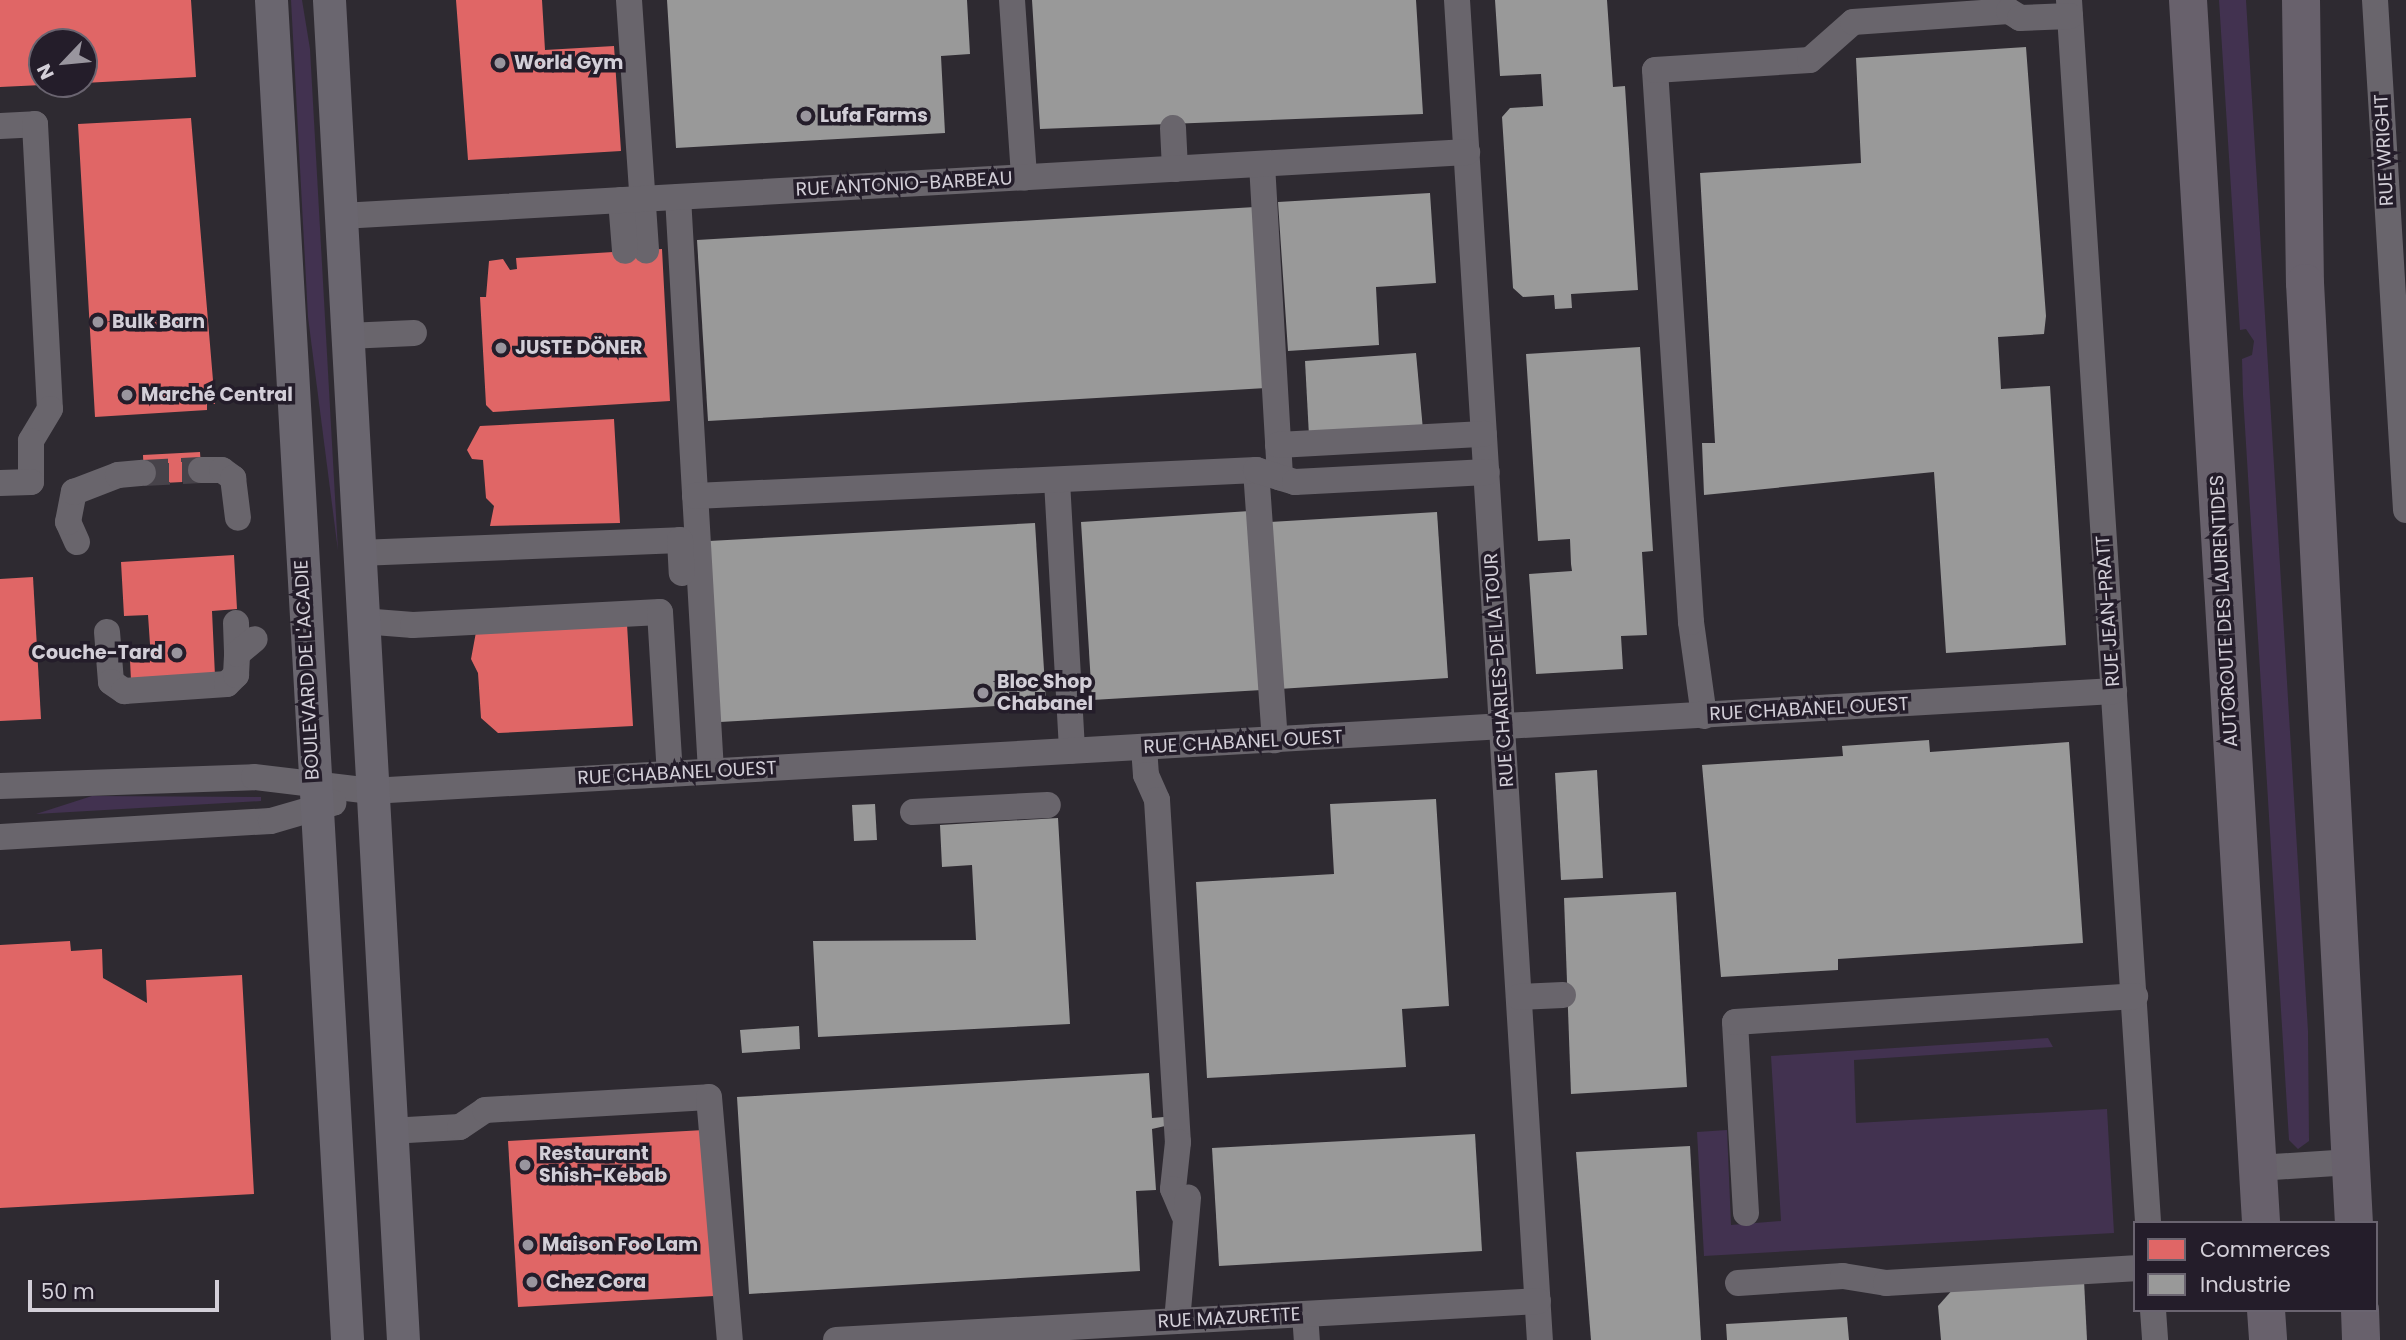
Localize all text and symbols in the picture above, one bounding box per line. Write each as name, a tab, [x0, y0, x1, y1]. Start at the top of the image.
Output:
north arrow	[28, 28, 98, 98]
place label: World Gym	[514, 52, 623, 74]
marker: World Gym	[492, 55, 508, 71]
text: N	[30, 59, 61, 84]
street label: RUE WRIGHT	[2370, 93, 2398, 207]
place label: Lufa Farms	[820, 105, 928, 127]
marker: Lufa Farms	[798, 108, 814, 124]
street label: RUE ANTONIO-BARBEAU	[795, 167, 1013, 201]
place label: Bulk Barn	[112, 311, 205, 333]
marker: Bulk Barn	[90, 314, 106, 330]
place label: JUSTE DÖNER	[515, 337, 642, 359]
marker: JUSTE DÖNER	[493, 340, 509, 356]
place label: Marché Central	[141, 384, 293, 406]
marker: Marché Central	[119, 387, 135, 403]
street label: AUTOROUTE DES LAURENTIDES	[2205, 474, 2243, 748]
street label: RUE JEAN-PRATT	[2091, 535, 2125, 687]
street label: RUE CHARLES-DE LA TOUR	[1479, 552, 1519, 788]
street label: BOULEVARD DE L'ACADIE	[290, 559, 324, 781]
place label: Couche-Tard	[31, 642, 163, 664]
marker: Couche-Tard	[169, 645, 185, 661]
place label: Bloc Shop Chabanel	[997, 671, 1093, 715]
marker: Bloc Shop Chabanel	[975, 685, 991, 701]
street label: RUE CHABANEL OUEST	[1709, 692, 1909, 726]
street label: RUE CHABANEL OUEST	[1143, 725, 1343, 759]
street label: RUE CHABANEL OUEST	[577, 756, 777, 790]
place label: Restaurant Shish-Kebab	[539, 1143, 667, 1187]
marker: Restaurant Shish-Kebab	[517, 1157, 533, 1173]
legend	[2133, 1221, 2378, 1312]
place label: Maison Foo Lam	[542, 1234, 698, 1256]
text: Commerces	[2200, 1235, 2331, 1264]
marker: Maison Foo Lam	[520, 1237, 536, 1253]
scale bar	[32, 1266, 222, 1310]
text: Industrie	[2200, 1270, 2291, 1299]
place label: Chez Cora	[546, 1271, 646, 1293]
marker: Chez Cora	[524, 1274, 540, 1290]
text: 50 m	[41, 1277, 95, 1306]
street label: RUE MAZURETTE	[1157, 1303, 1301, 1333]

